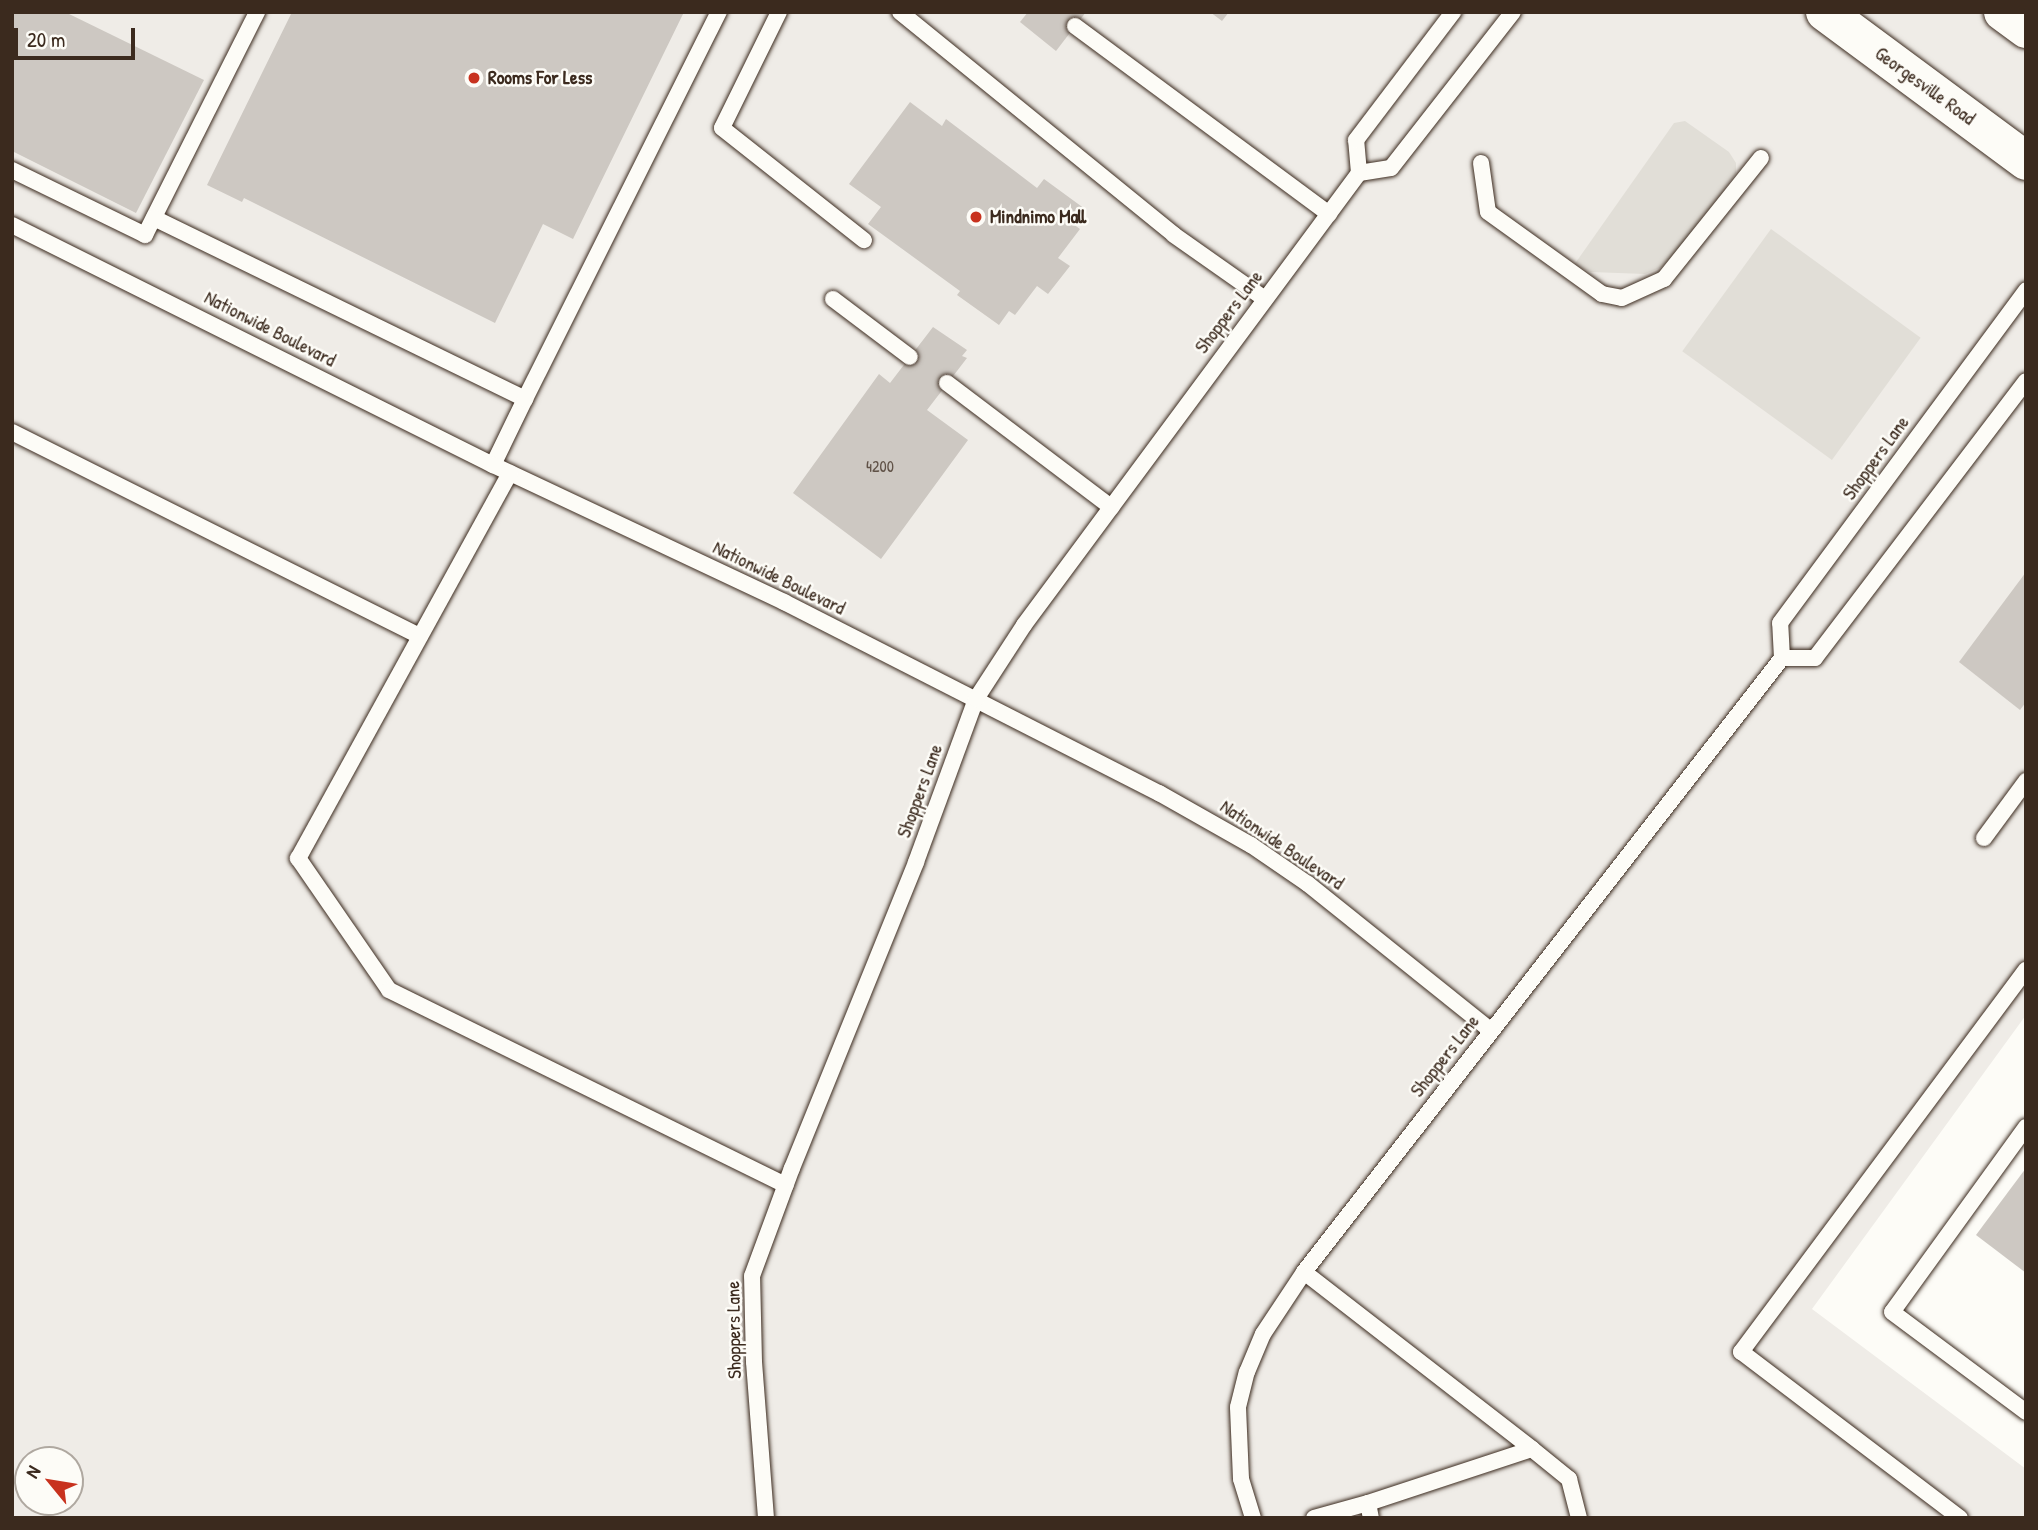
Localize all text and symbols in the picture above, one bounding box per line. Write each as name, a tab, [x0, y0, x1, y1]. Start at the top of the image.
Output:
scale bar	[18, 14, 138, 58]
text: 20 m	[27, 25, 65, 54]
street label: Georgesville Road	[1871, 42, 1979, 130]
place label: Rooms For Less	[488, 67, 592, 89]
marker: Rooms For Less	[466, 70, 482, 86]
place label: Mindnimo Mall	[990, 206, 1086, 228]
marker: Mindnimo Mall	[968, 209, 984, 225]
street label: Shoppers Lane	[1190, 266, 1268, 358]
street label: Nationwide Boulevard	[201, 286, 339, 372]
street label: Shoppers Lane	[1838, 412, 1914, 504]
house number: 4200	[866, 456, 894, 476]
street label: Nationwide Boulevard	[709, 536, 849, 620]
street label: Shoppers Lane	[893, 741, 947, 841]
street label: Nationwide Boulevard	[1216, 795, 1348, 895]
street label: Shoppers Lane	[1406, 1010, 1484, 1102]
street label: Shoppers Lane	[722, 1281, 746, 1379]
north arrow	[14, 1446, 84, 1516]
text: N	[19, 1461, 46, 1482]

